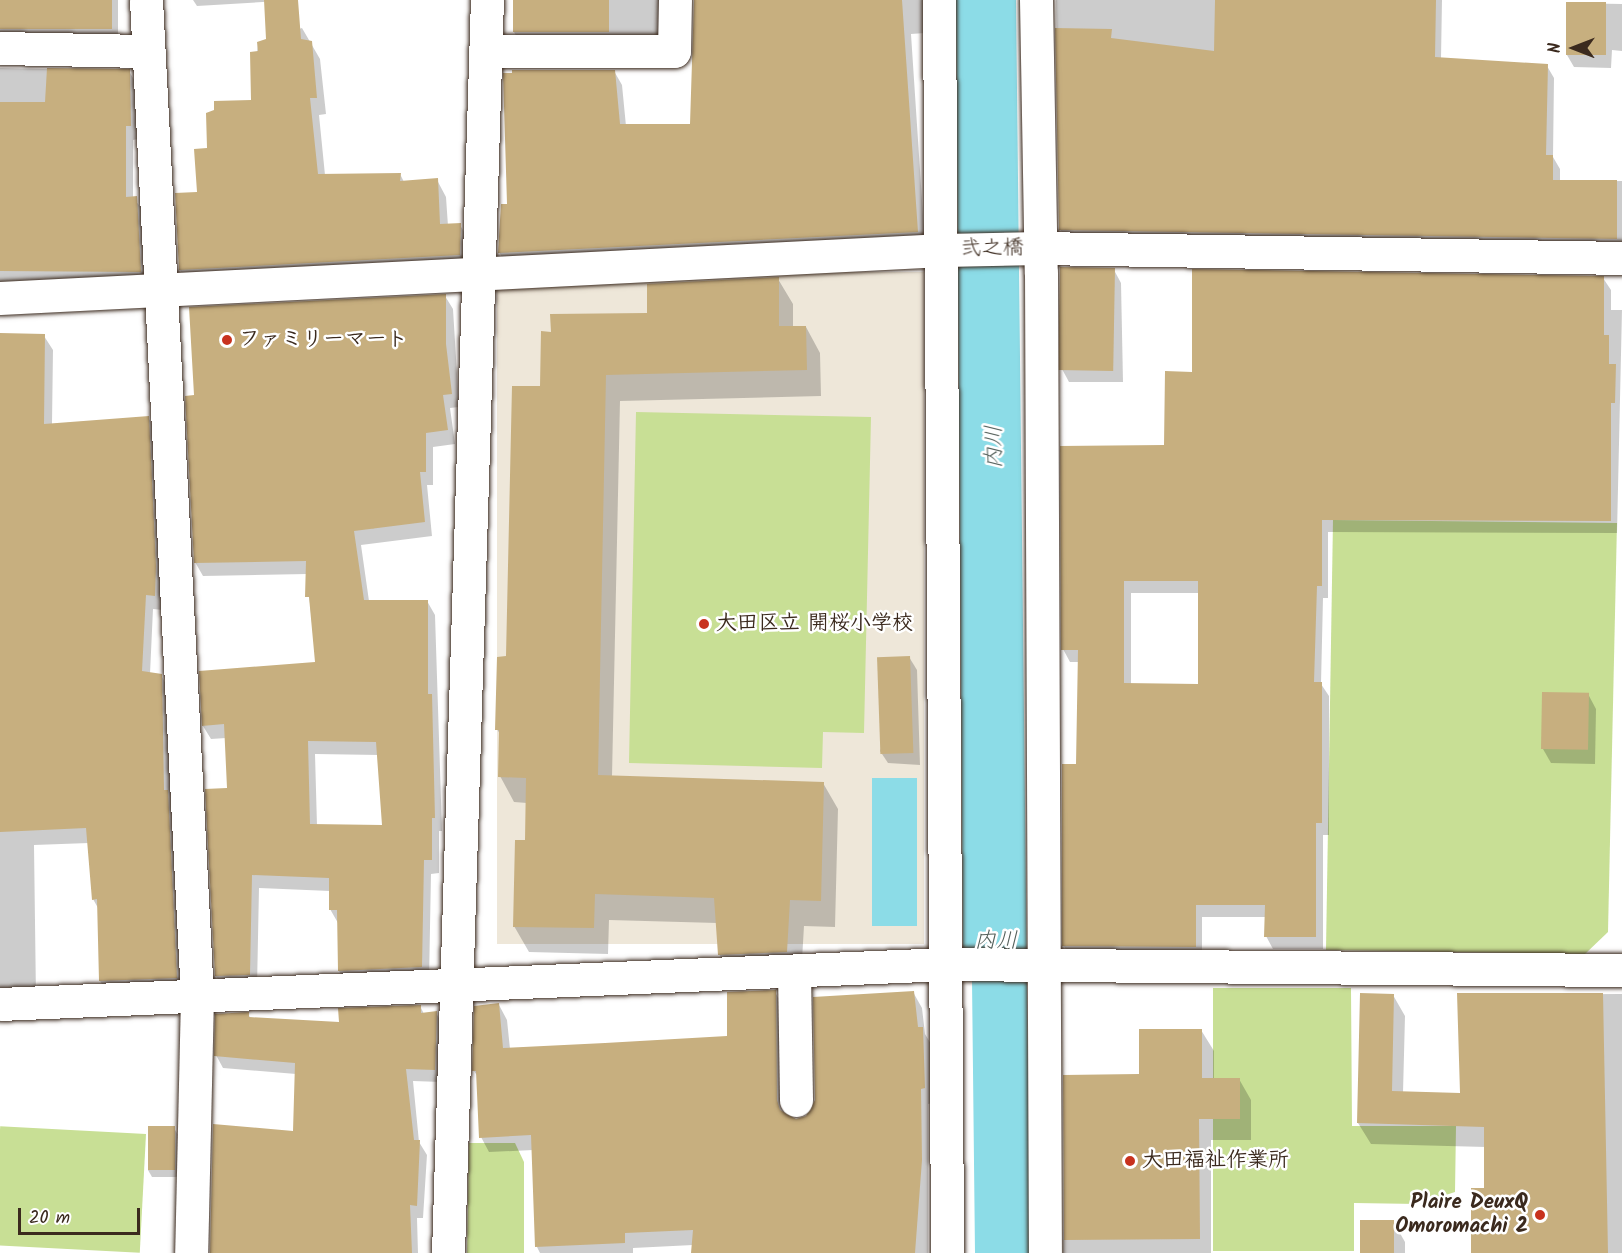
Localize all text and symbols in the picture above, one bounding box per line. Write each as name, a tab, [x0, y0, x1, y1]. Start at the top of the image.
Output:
north arrow	[1544, 18, 1604, 78]
text: N	[1543, 43, 1568, 53]
street label: 弐之橋	[960, 236, 1024, 262]
place label: ファミリーマート	[239, 327, 407, 353]
marker: ファミリーマート	[220, 333, 234, 347]
water label: 内川	[982, 425, 1008, 469]
place label: 大田区立 開桜小学校	[716, 611, 913, 637]
marker: 大田区立 開桜小学校	[697, 617, 711, 631]
water label: 内川	[974, 929, 1018, 955]
place label: 大田福祉作業所	[1142, 1148, 1289, 1174]
marker: 大田福祉作業所	[1123, 1154, 1137, 1168]
place label: Plaire DeuxQ Omoromachi 2	[1395, 1190, 1528, 1240]
scale bar	[21, 1196, 142, 1234]
text: 20 m	[29, 1204, 70, 1233]
marker: Plaire DeuxQ Omoromachi 2	[1533, 1208, 1547, 1222]

